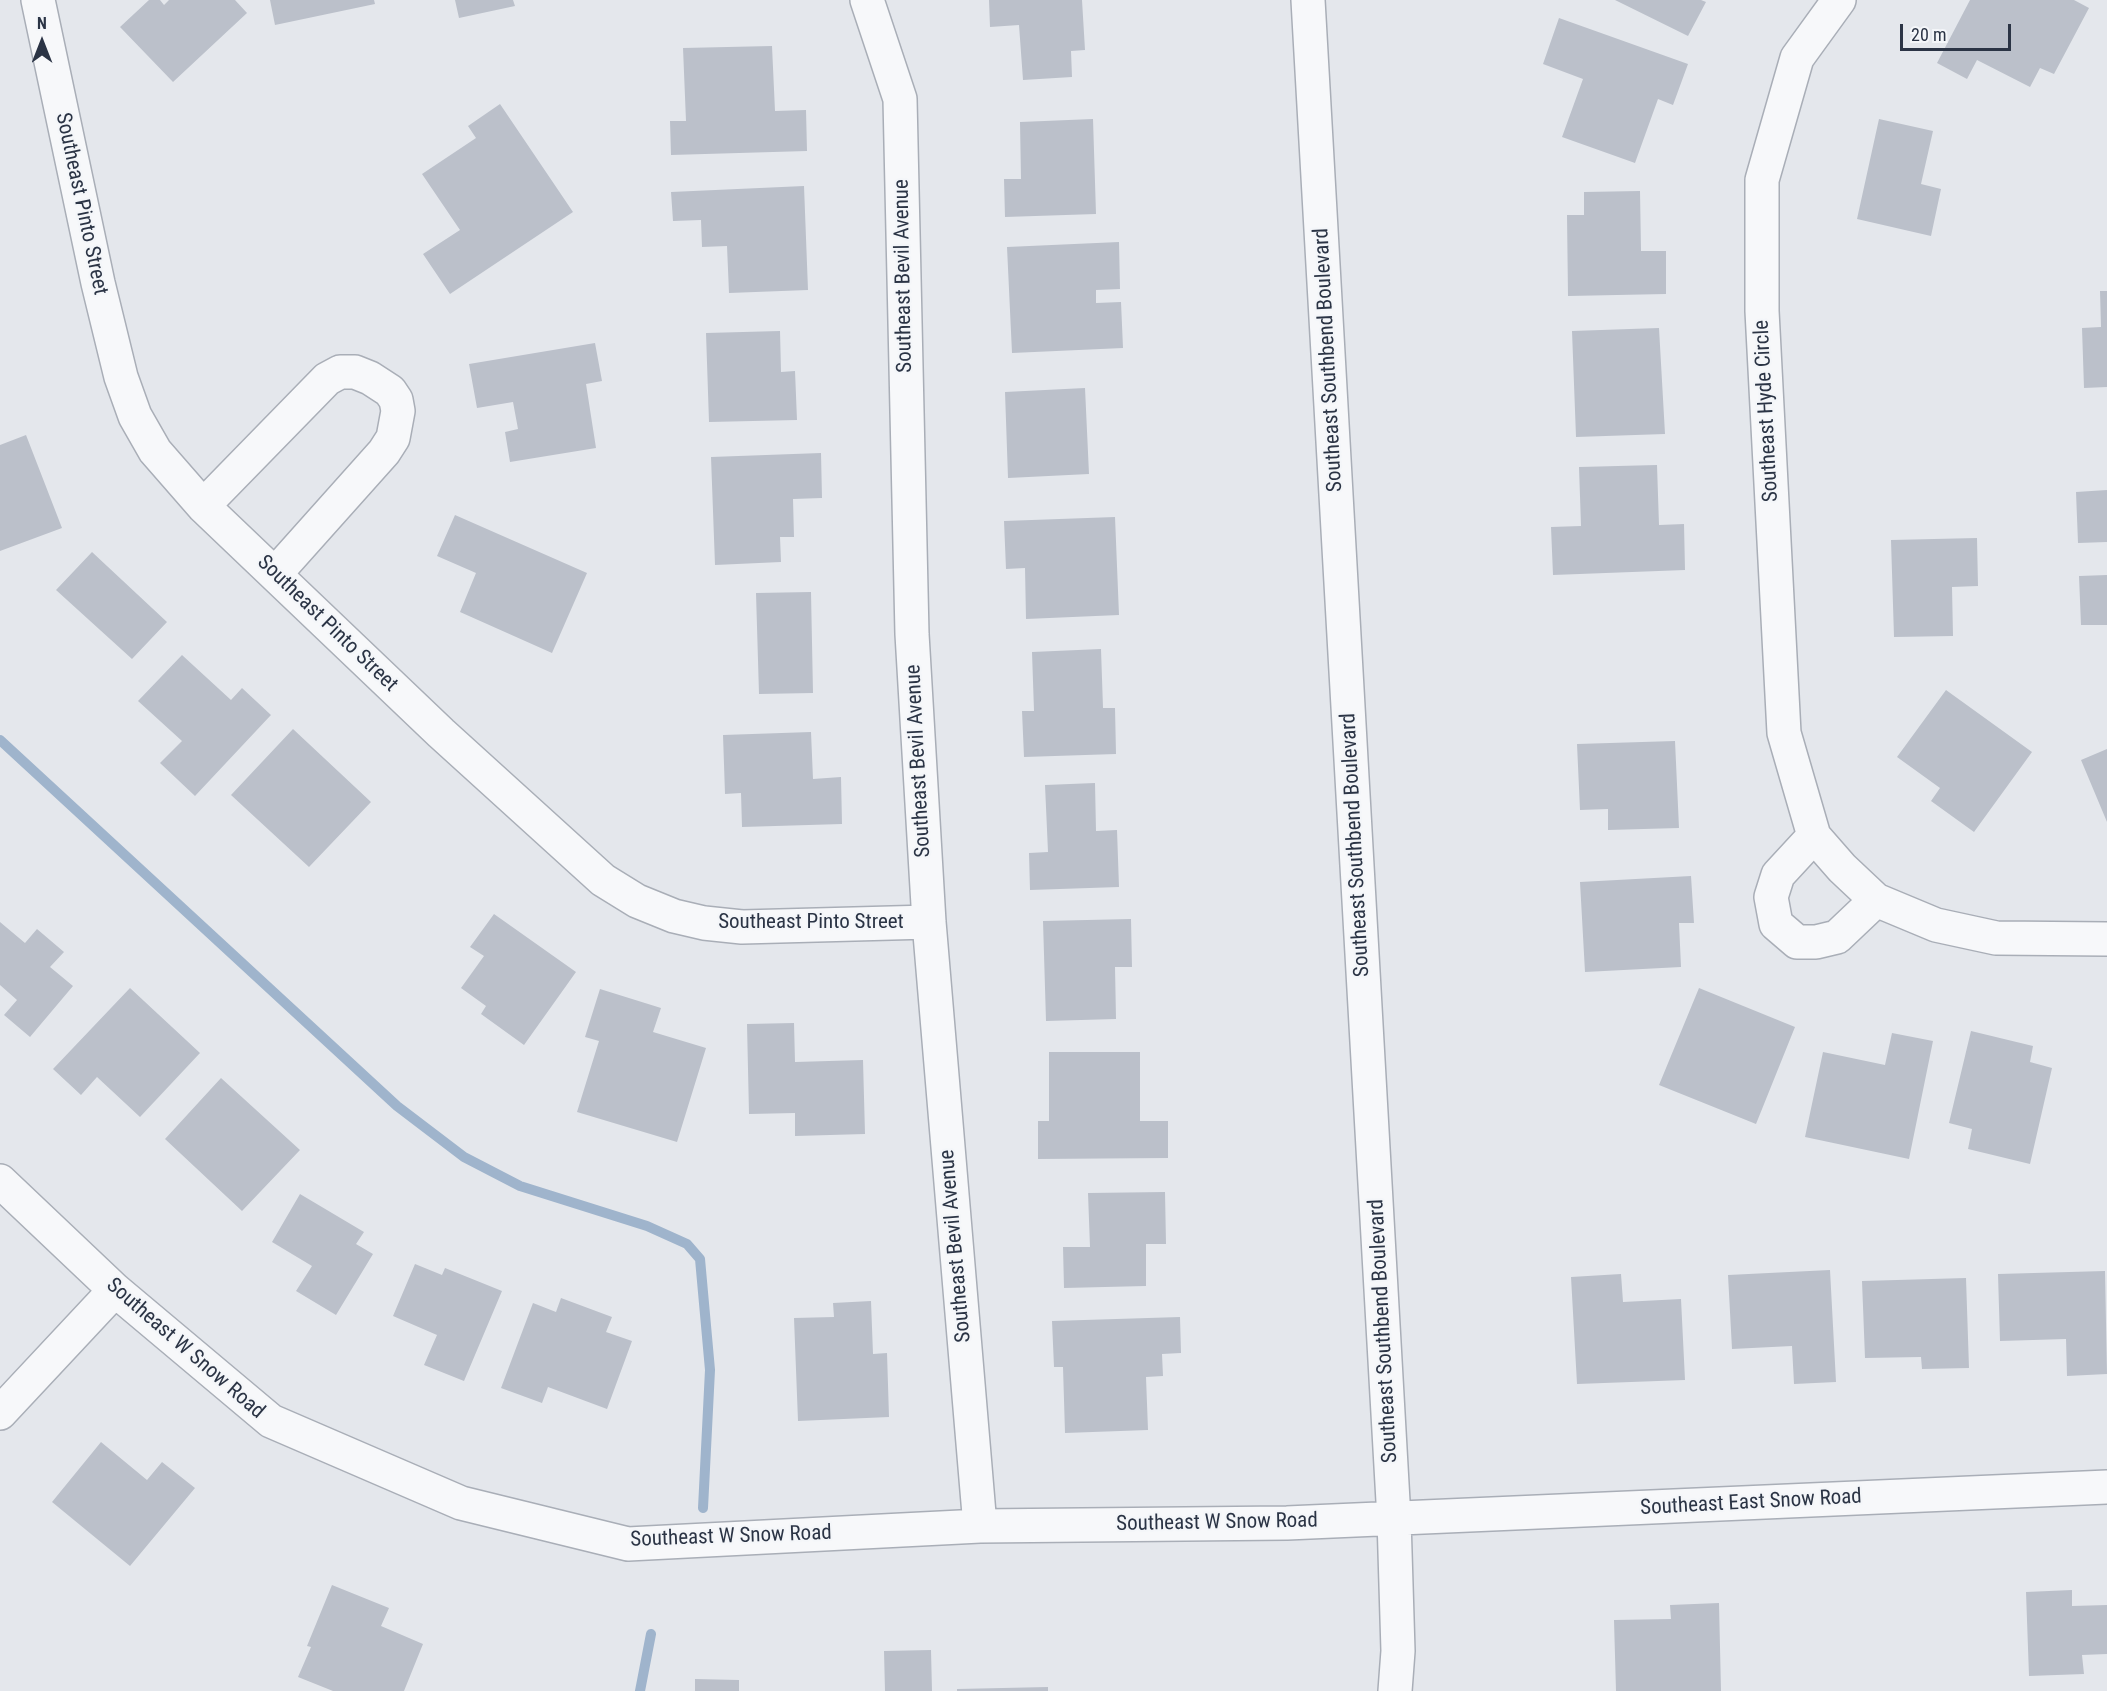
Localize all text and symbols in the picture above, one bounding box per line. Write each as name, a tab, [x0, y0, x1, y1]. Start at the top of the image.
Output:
north arrow	[12, 12, 72, 72]
scale bar	[1903, 12, 2014, 50]
text: N	[37, 14, 47, 33]
text: 20 m	[1911, 24, 1946, 45]
street label: Southeast Pinto Street	[49, 111, 113, 297]
street label: Southeast Bevil Avenue	[890, 179, 918, 373]
street label: Southeast Southbend Boulevard	[1310, 227, 1348, 493]
street label: Southeast Hyde Circle	[1750, 319, 1784, 503]
street label: Southeast Pinto Street	[251, 550, 403, 698]
street label: Southeast Bevil Avenue	[901, 664, 937, 858]
street label: Southeast Southbend Boulevard	[1337, 712, 1375, 978]
street label: Southeast Pinto Street	[718, 910, 904, 936]
street label: Southeast Bevil Avenue	[935, 1149, 977, 1343]
street label: Southeast Southbend Boulevard	[1365, 1198, 1403, 1464]
street label: Southeast W Snow Road	[101, 1273, 269, 1425]
street label: Southeast East Snow Road	[1640, 1485, 1862, 1521]
street label: Southeast W Snow Road	[1116, 1509, 1318, 1537]
street label: Southeast W Snow Road	[630, 1521, 832, 1553]

